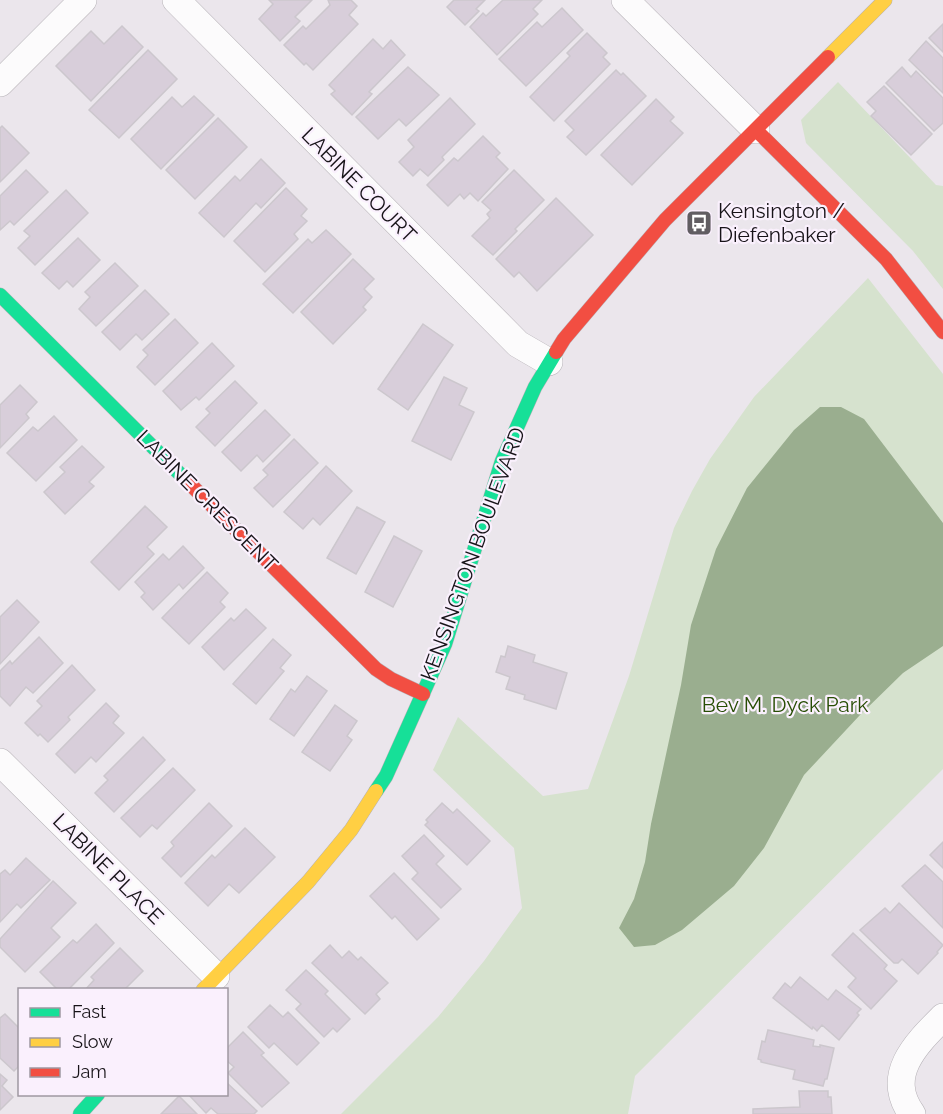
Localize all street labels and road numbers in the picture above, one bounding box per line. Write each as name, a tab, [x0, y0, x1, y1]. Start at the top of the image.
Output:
street label: LABINE COURT	[297, 122, 422, 247]
street label: KENSINGTON BOULEVARD	[415, 424, 530, 684]
street label: LABINE CRESCENT	[131, 425, 283, 577]
street label: LABINE PLACE	[48, 808, 169, 929]

